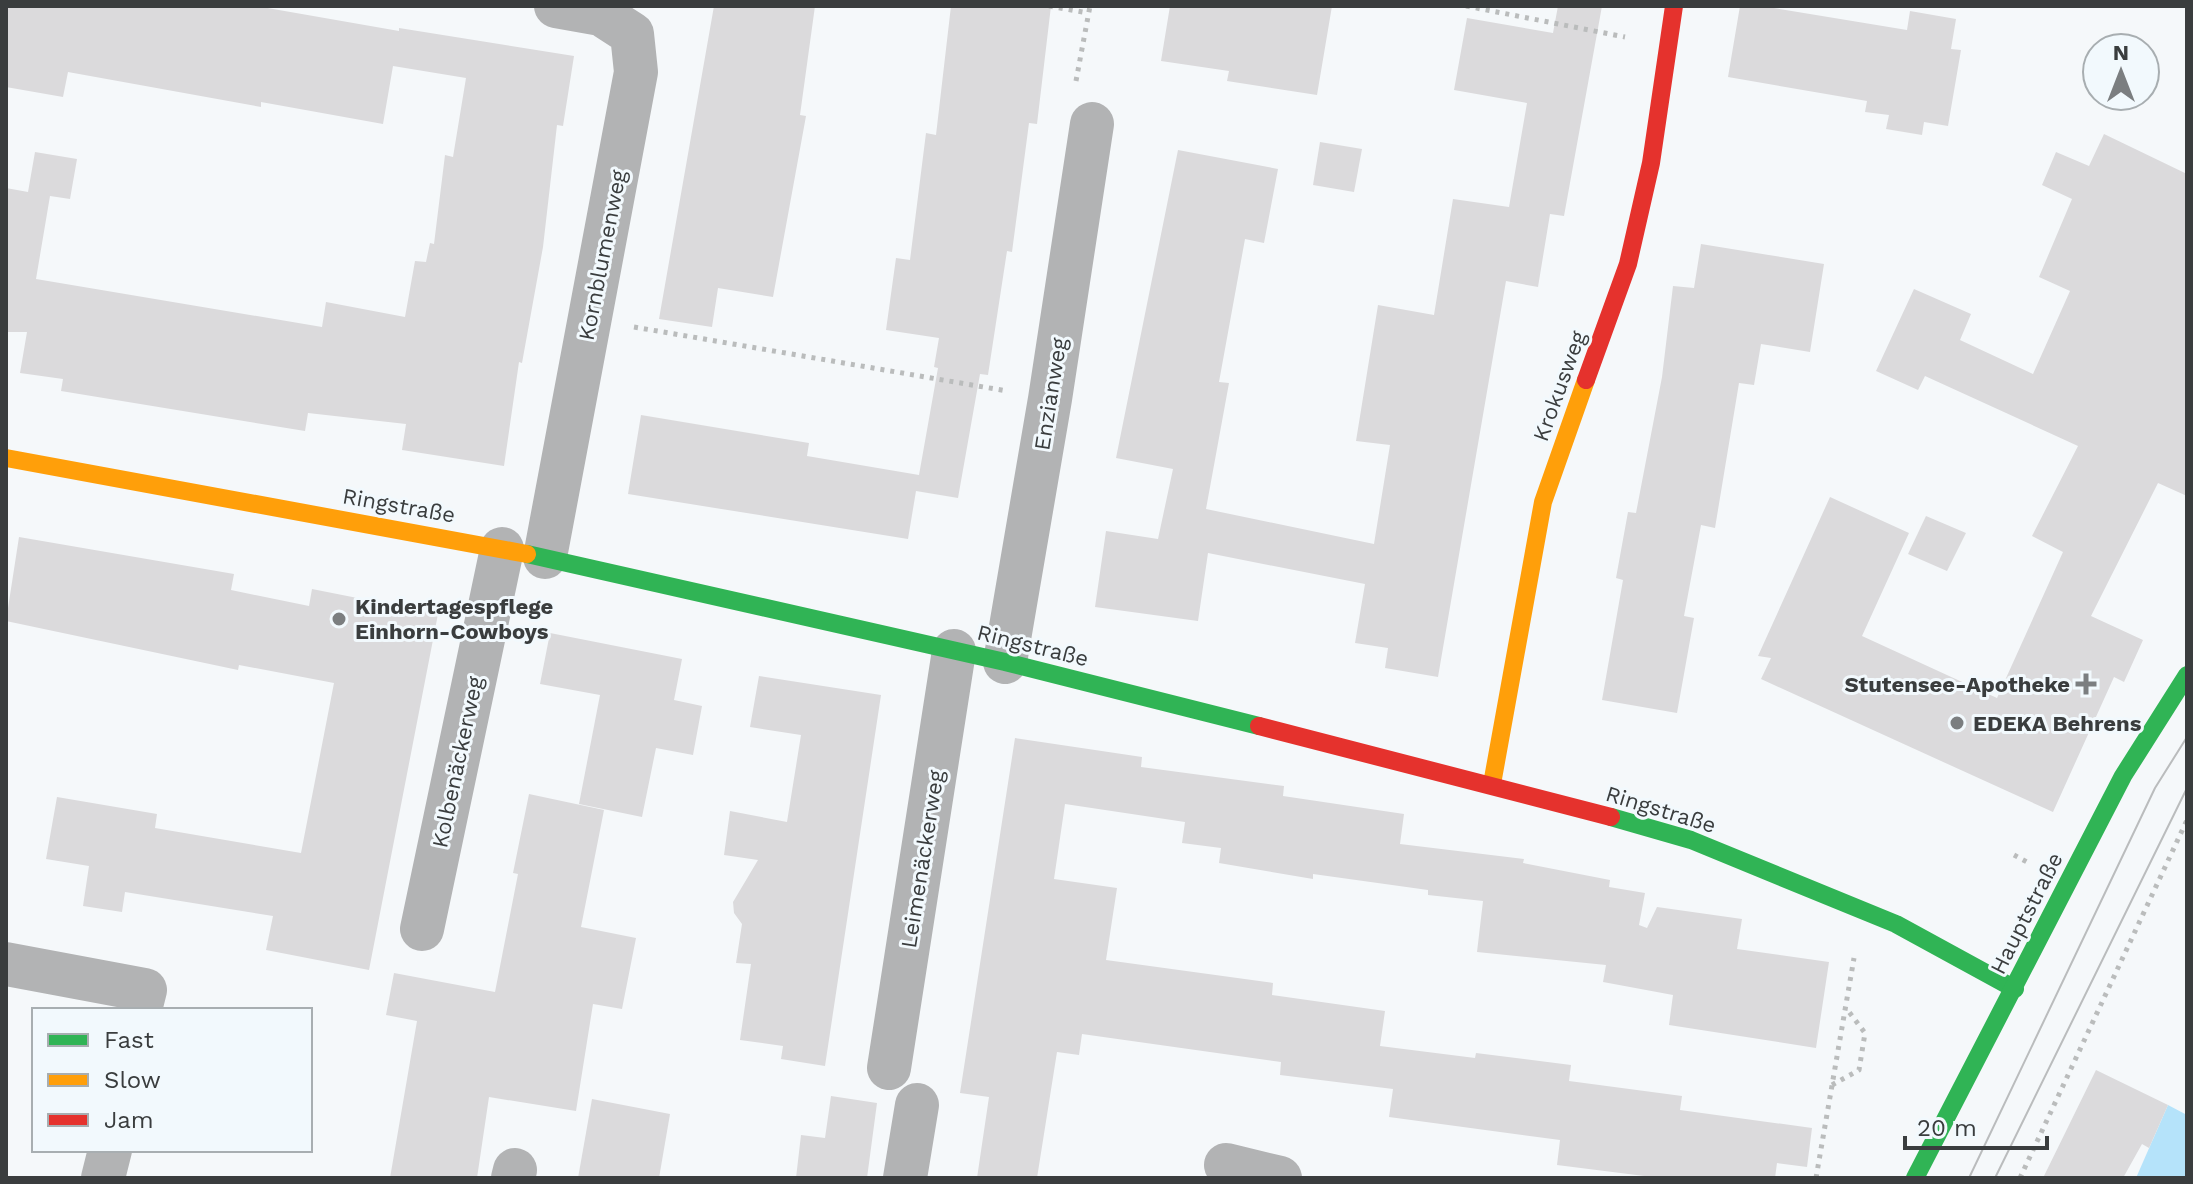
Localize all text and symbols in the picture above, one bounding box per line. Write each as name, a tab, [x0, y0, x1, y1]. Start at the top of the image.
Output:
north arrow	[2081, 32, 2161, 112]
text: N	[2113, 40, 2129, 65]
street label: Kornblumenweg	[574, 168, 631, 342]
street label: Krokusweg	[1528, 327, 1591, 445]
street label: Enzianweg	[1029, 336, 1072, 452]
street label: Ringstraße	[341, 483, 457, 528]
place label: Kindertagespflege Einhorn-Cowboys	[355, 594, 553, 644]
marker: Kindertagespflege Einhorn-Cowboys	[330, 610, 348, 628]
street label: Ringstraße	[975, 620, 1091, 671]
place label: Stutensee-Apotheke	[1844, 672, 2070, 697]
street label: Kolbenäckerweg	[427, 674, 488, 850]
marker: Stutensee-Apotheke	[2077, 675, 2095, 693]
place label: EDEKA Behrens	[1973, 711, 2142, 736]
marker: EDEKA Behrens	[1948, 714, 1966, 732]
street label: Leimenäckerweg	[896, 768, 949, 950]
street label: Ringstraße	[1603, 781, 1719, 838]
street label: Hauptstraße	[1985, 848, 2068, 978]
legend	[32, 1008, 312, 1152]
text: Fast	[104, 1026, 154, 1054]
text: Slow	[104, 1066, 161, 1094]
scale bar	[1905, 1100, 2047, 1150]
text: Jam	[104, 1106, 154, 1134]
text: 20 m	[1917, 1114, 1977, 1142]

